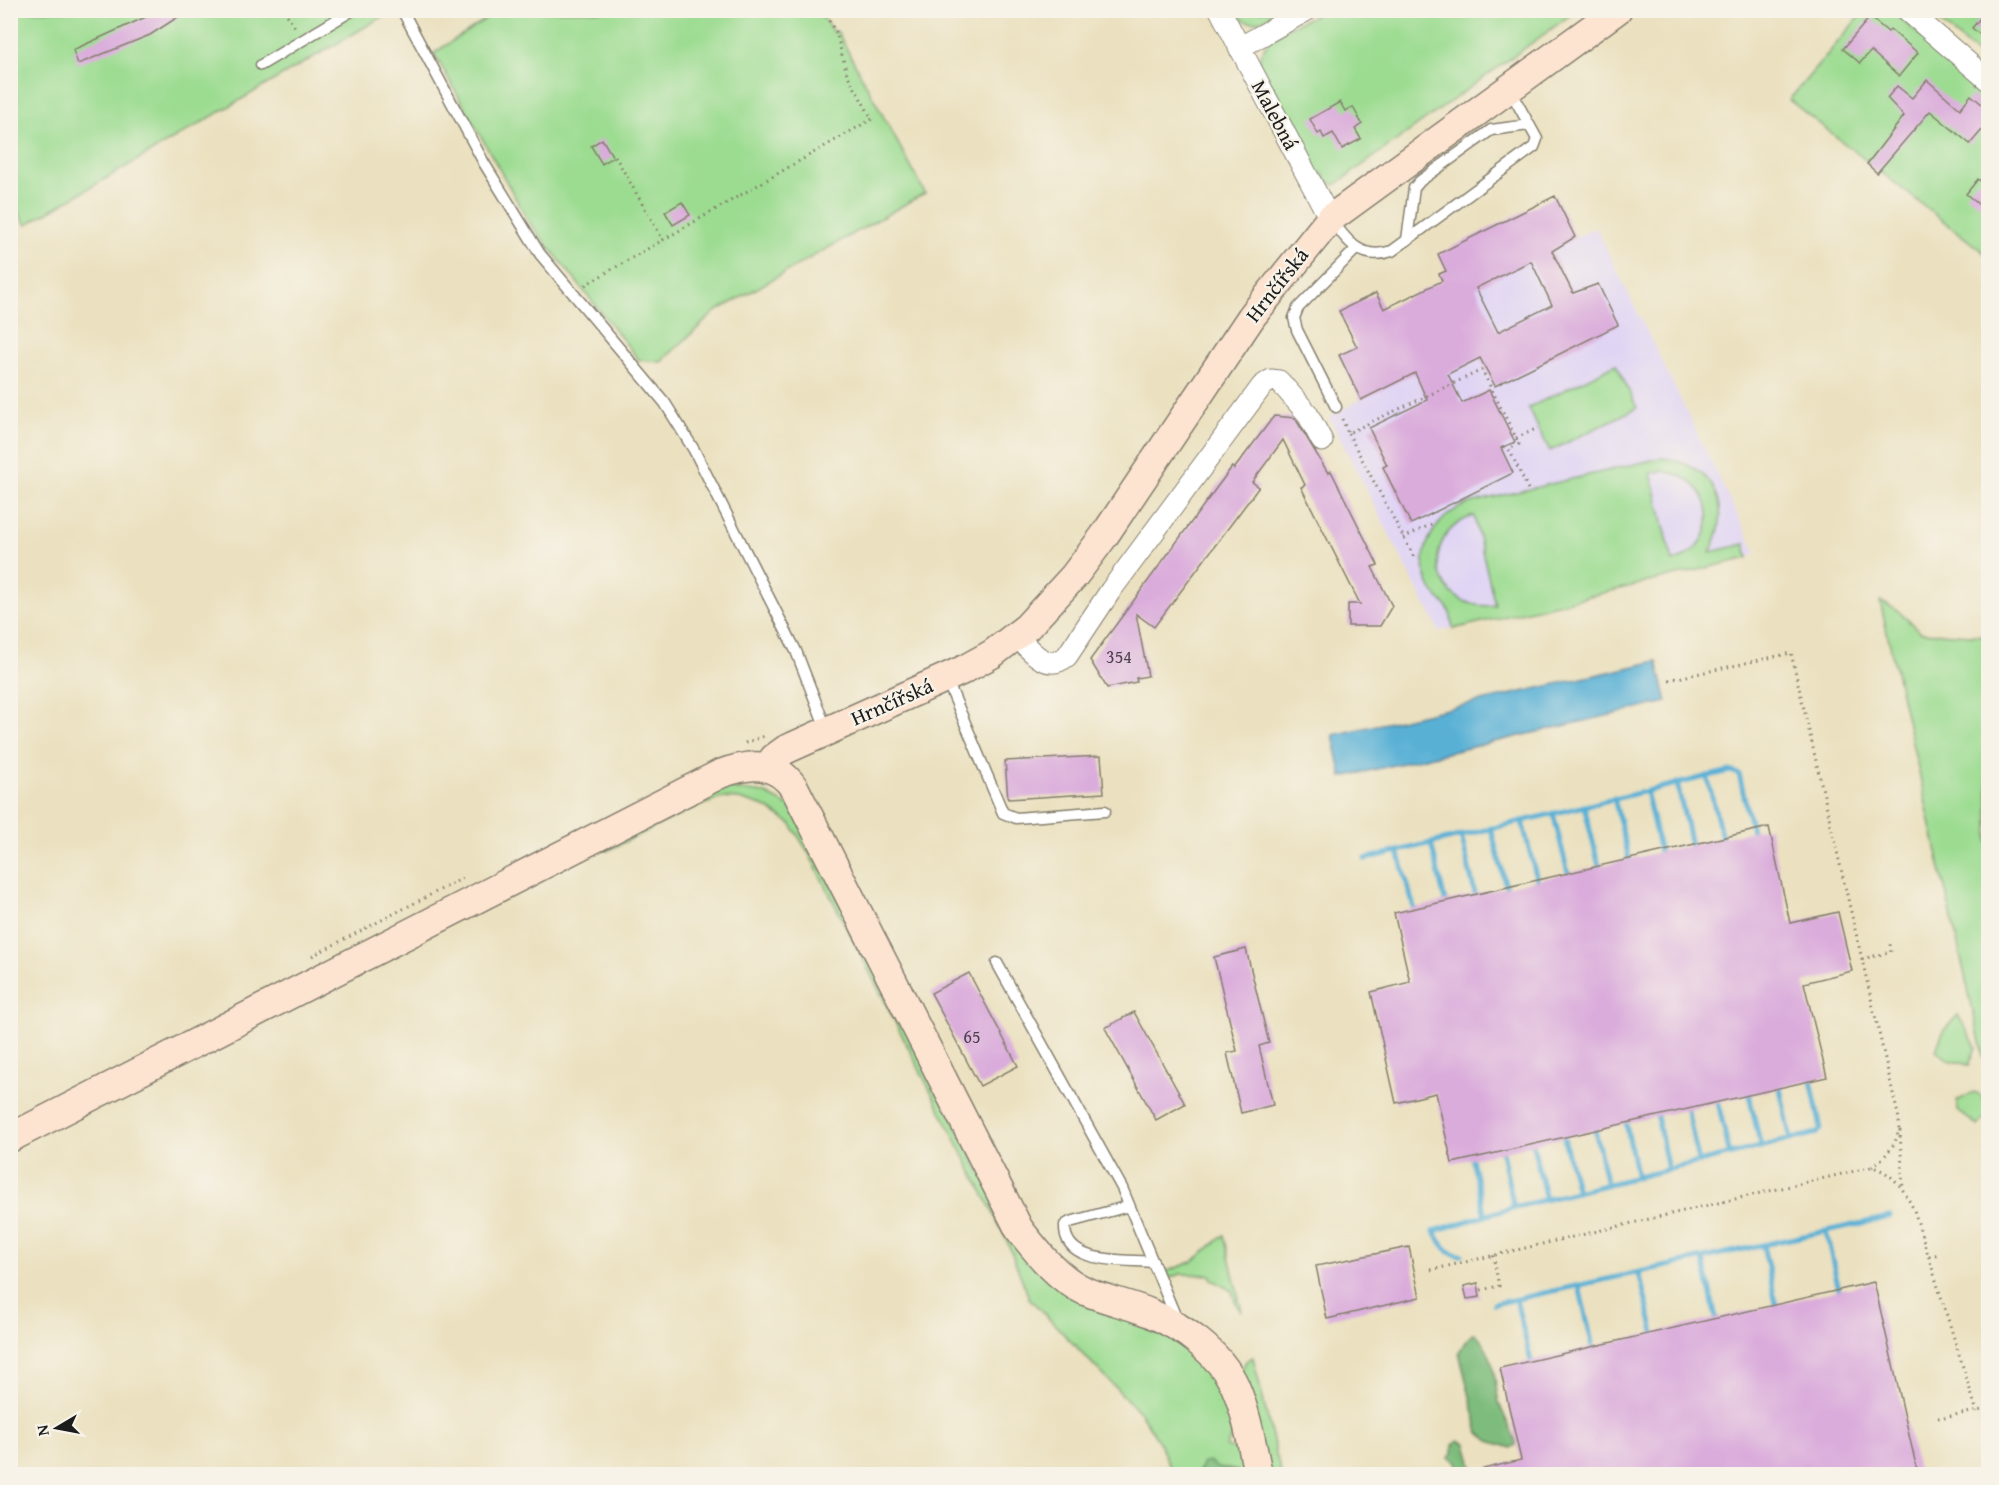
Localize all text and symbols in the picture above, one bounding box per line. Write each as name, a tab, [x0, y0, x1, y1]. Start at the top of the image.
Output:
street label: Malebná	[1244, 74, 1307, 155]
street label: Hrnčířská	[1238, 241, 1316, 329]
house number: 354	[1106, 643, 1132, 670]
street label: Hrnčířská	[846, 670, 938, 733]
house number: 65	[963, 1023, 981, 1050]
north arrow	[27, 1398, 87, 1458]
text: N	[29, 1423, 55, 1438]

